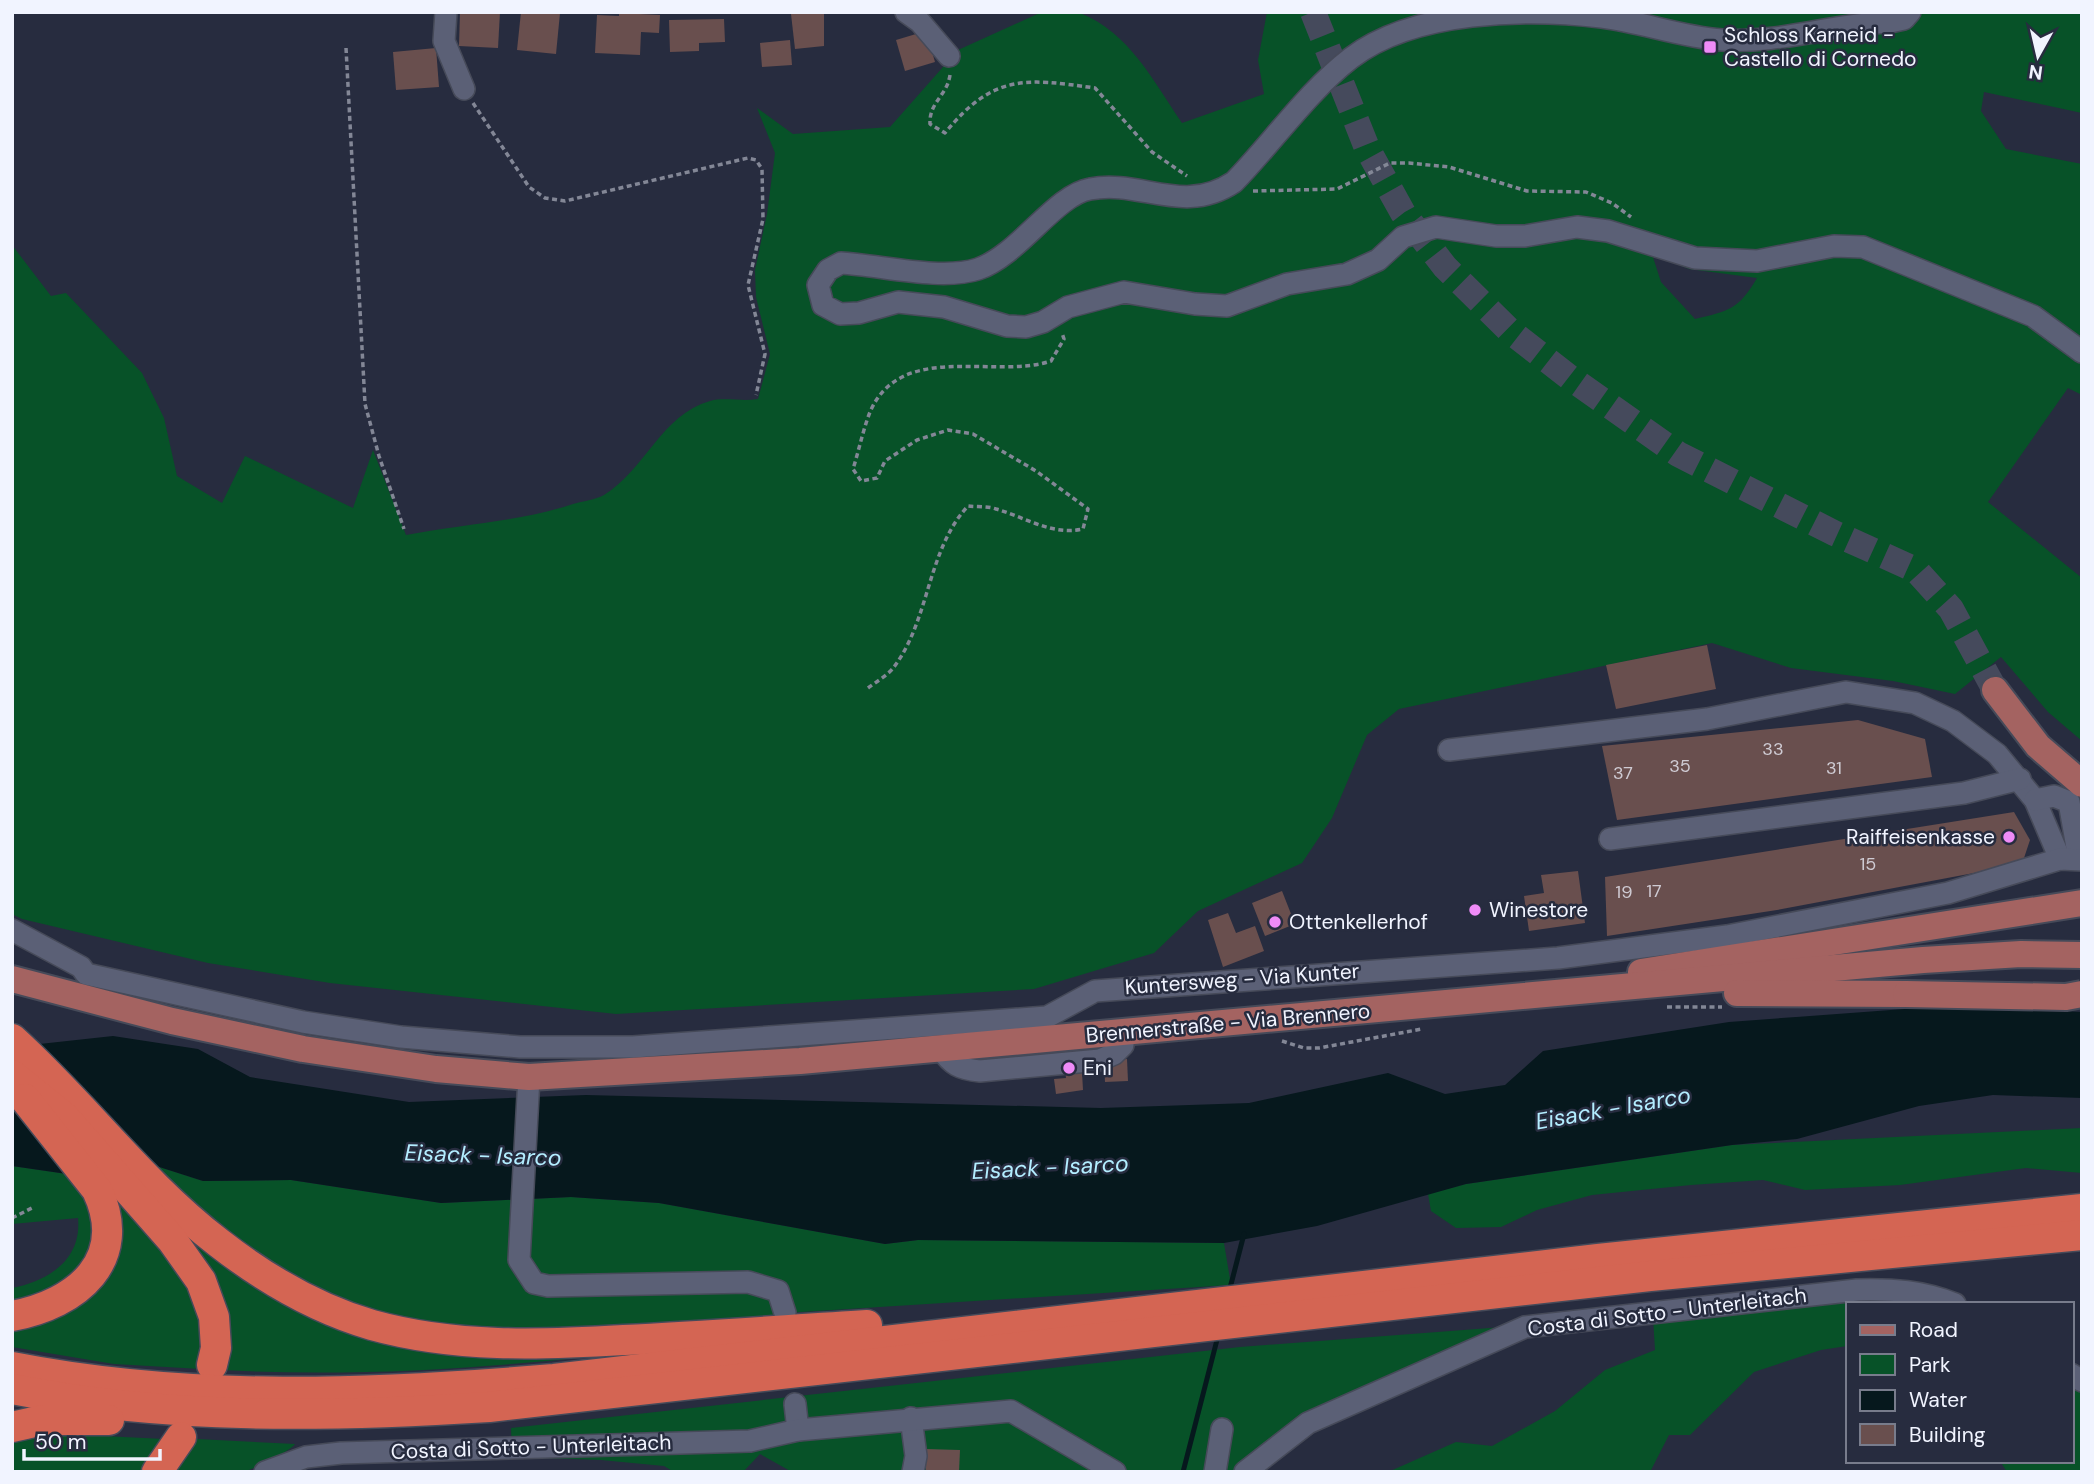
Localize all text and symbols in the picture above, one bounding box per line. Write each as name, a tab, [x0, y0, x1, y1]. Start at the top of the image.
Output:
place label: Schloss Karneid - Castello di Cornedo	[1724, 21, 1917, 73]
north arrow	[2003, 21, 2073, 91]
marker: Schloss Karneid - Castello di Cornedo	[1702, 39, 1718, 55]
text: N	[2027, 59, 2044, 86]
house number: 33	[1762, 737, 1784, 761]
house number: 35	[1669, 754, 1691, 778]
house number: 31	[1826, 756, 1842, 780]
house number: 37	[1613, 761, 1633, 785]
place label: Raiffeisenkasse	[1846, 823, 1995, 851]
marker: Raiffeisenkasse	[2001, 829, 2017, 845]
house number: 15	[1860, 852, 1876, 876]
house number: 17	[1646, 879, 1662, 903]
house number: 19	[1616, 880, 1632, 904]
place label: Winestore	[1489, 896, 1588, 924]
marker: Winestore	[1467, 902, 1483, 918]
place label: Ottenkellerhof	[1289, 908, 1428, 936]
marker: Ottenkellerhof	[1267, 914, 1283, 930]
street label: Kuntersweg - Via Kunter	[1124, 957, 1361, 1001]
street label: Brennerstraße - Via Brennero	[1085, 997, 1371, 1049]
place label: Eni	[1083, 1054, 1112, 1082]
marker: Eni	[1061, 1060, 1077, 1076]
water label: Eisack - Isarco	[1533, 1080, 1693, 1136]
water label: Eisack - Isarco	[404, 1137, 562, 1173]
water label: Eisack - Isarco	[971, 1148, 1129, 1186]
street label: Costa di Sotto - Unterleitach	[1526, 1281, 1808, 1343]
legend	[1846, 1302, 2073, 1463]
text: Road	[1909, 1316, 1958, 1344]
text: Park	[1909, 1351, 1951, 1379]
text: Water	[1909, 1386, 1967, 1414]
scale bar	[24, 1418, 161, 1462]
text: Building	[1909, 1421, 1986, 1449]
text: 50 m	[35, 1428, 86, 1456]
street label: Costa di Sotto - Unterleitach	[390, 1428, 672, 1466]

